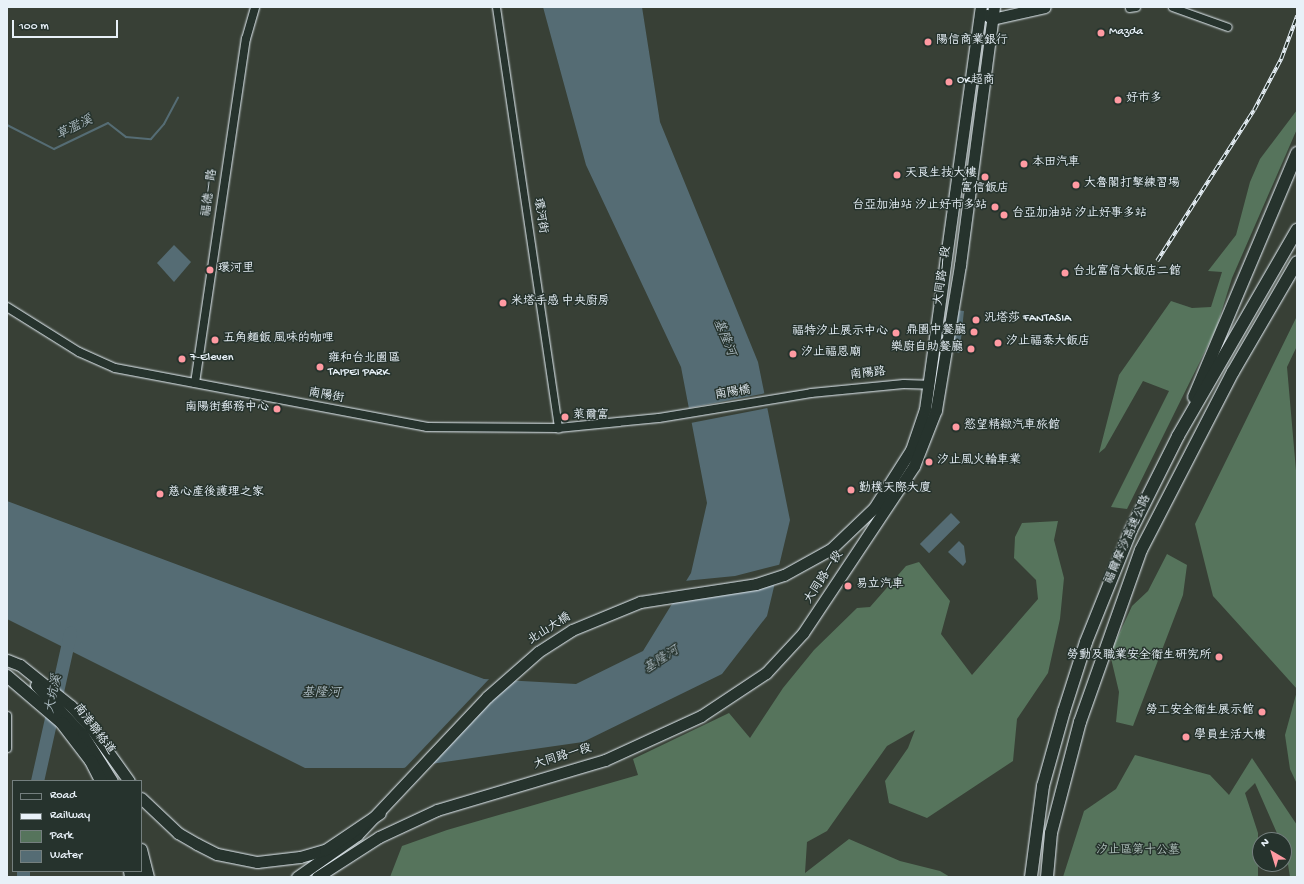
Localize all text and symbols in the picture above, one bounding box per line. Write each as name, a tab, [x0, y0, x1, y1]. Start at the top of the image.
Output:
scale bar	[14, 12, 120, 38]
text: 100 m	[19, 20, 49, 34]
place label: Mazda	[1109, 26, 1143, 40]
marker: Mazda	[1096, 28, 1106, 38]
place label: 陽信商業銀行	[936, 35, 1008, 49]
marker: 陽信商業銀行	[923, 37, 933, 47]
place label: OK超商	[957, 75, 995, 89]
marker: OK超商	[944, 77, 954, 87]
place label: 好市多	[1126, 93, 1162, 107]
marker: 好市多	[1113, 95, 1123, 105]
water label: 草濫溪	[54, 113, 96, 145]
place label: 本田汽車	[1032, 157, 1080, 171]
marker: 本田汽車	[1019, 159, 1029, 169]
street label: 福德一路	[201, 168, 221, 218]
place label: 天良生技大樓	[905, 168, 977, 182]
marker: 天良生技大樓	[892, 170, 902, 180]
marker: 富信飯店	[980, 172, 990, 182]
place label: 大魯閣打擊練習場	[1084, 178, 1180, 192]
marker: 大魯閣打擊練習場	[1071, 180, 1081, 190]
place label: 富信飯店	[961, 183, 1009, 197]
street label: 環河街	[529, 197, 549, 235]
place label: 台亞加油站 汐止好市多站	[852, 200, 987, 214]
marker: 台亞加油站 汐止好市多站	[990, 202, 1000, 212]
place label: 台亞加油站 汐止好事多站	[1012, 208, 1147, 222]
marker: 台亞加油站 汐止好事多站	[999, 210, 1009, 220]
street label: 大同路一段	[933, 245, 955, 307]
place label: 環河里	[218, 263, 254, 277]
marker: 環河里	[205, 265, 215, 275]
place label: 台北富信大飯店二館	[1073, 266, 1181, 280]
marker: 台北富信大飯店二館	[1060, 268, 1070, 278]
place label: 米塔手感 中央廚房	[511, 296, 610, 310]
marker: 米塔手感 中央廚房	[498, 298, 508, 308]
place label: 汎塔莎 FANTASIA	[984, 313, 1071, 327]
marker: 汎塔莎 FANTASIA	[971, 315, 981, 325]
water label: 基隆河	[708, 317, 738, 359]
place label: 鼎園中餐廳	[906, 325, 966, 339]
place label: 福特汐止展示中心	[792, 326, 888, 340]
marker: 鼎園中餐廳	[969, 327, 979, 337]
marker: 福特汐止展示中心	[891, 328, 901, 338]
place label: 五角麵飯 風味的咖哩	[223, 333, 334, 347]
marker: 五角麵飯 風味的咖哩	[210, 335, 220, 345]
place label: 汐止福泰大飯店	[1006, 336, 1090, 350]
marker: 汐止福泰大飯店	[993, 338, 1003, 348]
place label: 樂廚自助餐廳	[891, 342, 963, 356]
marker: 樂廚自助餐廳	[966, 344, 976, 354]
place label: 汐止福恩廟	[801, 347, 861, 361]
marker: 汐止福恩廟	[788, 349, 798, 359]
place label: 7-Eleven	[190, 352, 234, 366]
place label: 雍和台北園區 TAIPEI PARK	[328, 353, 400, 381]
marker: 7-Eleven	[177, 354, 187, 364]
marker: 雍和台北園區 TAIPEI PARK	[315, 362, 325, 372]
street label: 南陽路	[849, 366, 887, 384]
street label: 南陽橋	[714, 384, 752, 404]
street label: 南陽街	[307, 387, 345, 407]
place label: 南陽街郵務中心	[185, 402, 269, 416]
marker: 南陽街郵務中心	[272, 404, 282, 414]
place label: 萊爾富	[573, 410, 609, 424]
marker: 萊爾富	[560, 412, 570, 422]
place label: 慾望精緻汽車旅館	[964, 420, 1060, 434]
marker: 慾望精緻汽車旅館	[951, 422, 961, 432]
place label: 汐止風火輪車業	[937, 455, 1021, 469]
marker: 汐止風火輪車業	[924, 457, 934, 467]
place label: 勤樸天際大廈	[859, 483, 931, 497]
marker: 勤樸天際大廈	[846, 485, 856, 495]
place label: 慈心產後護理之家	[168, 487, 264, 501]
marker: 慈心產後護理之家	[155, 489, 165, 499]
street label: 福爾摩沙高速公路	[1103, 493, 1155, 587]
street label: 大同路一段	[803, 549, 847, 607]
place label: 易立汽車	[856, 579, 904, 593]
marker: 易立汽車	[843, 581, 853, 591]
street label: 北山大橋	[526, 611, 574, 649]
water label: 基隆河	[641, 644, 683, 678]
place label: 勞動及職業安全衛生研究所	[1067, 650, 1211, 664]
marker: 勞動及職業安全衛生研究所	[1214, 652, 1224, 662]
water label: 大坑溪	[43, 673, 67, 715]
water label: 基隆河	[302, 686, 340, 702]
street label: 南港聯絡道	[69, 702, 117, 758]
place label: 勞工安全衛生展示館	[1146, 705, 1254, 719]
marker: 勞工安全衛生展示館	[1257, 707, 1267, 717]
place label: 學員生活大樓	[1194, 730, 1266, 744]
marker: 學員生活大樓	[1181, 732, 1191, 742]
street label: 大同路一段	[532, 742, 594, 774]
legend	[12, 780, 142, 872]
text: Road	[50, 789, 76, 803]
text: Railway	[50, 809, 90, 823]
text: Park	[50, 829, 73, 843]
north arrow	[1252, 832, 1292, 872]
text: N	[1259, 836, 1272, 850]
park label: 汐止區第十公墓	[1096, 845, 1180, 859]
text: Water	[50, 849, 82, 863]

